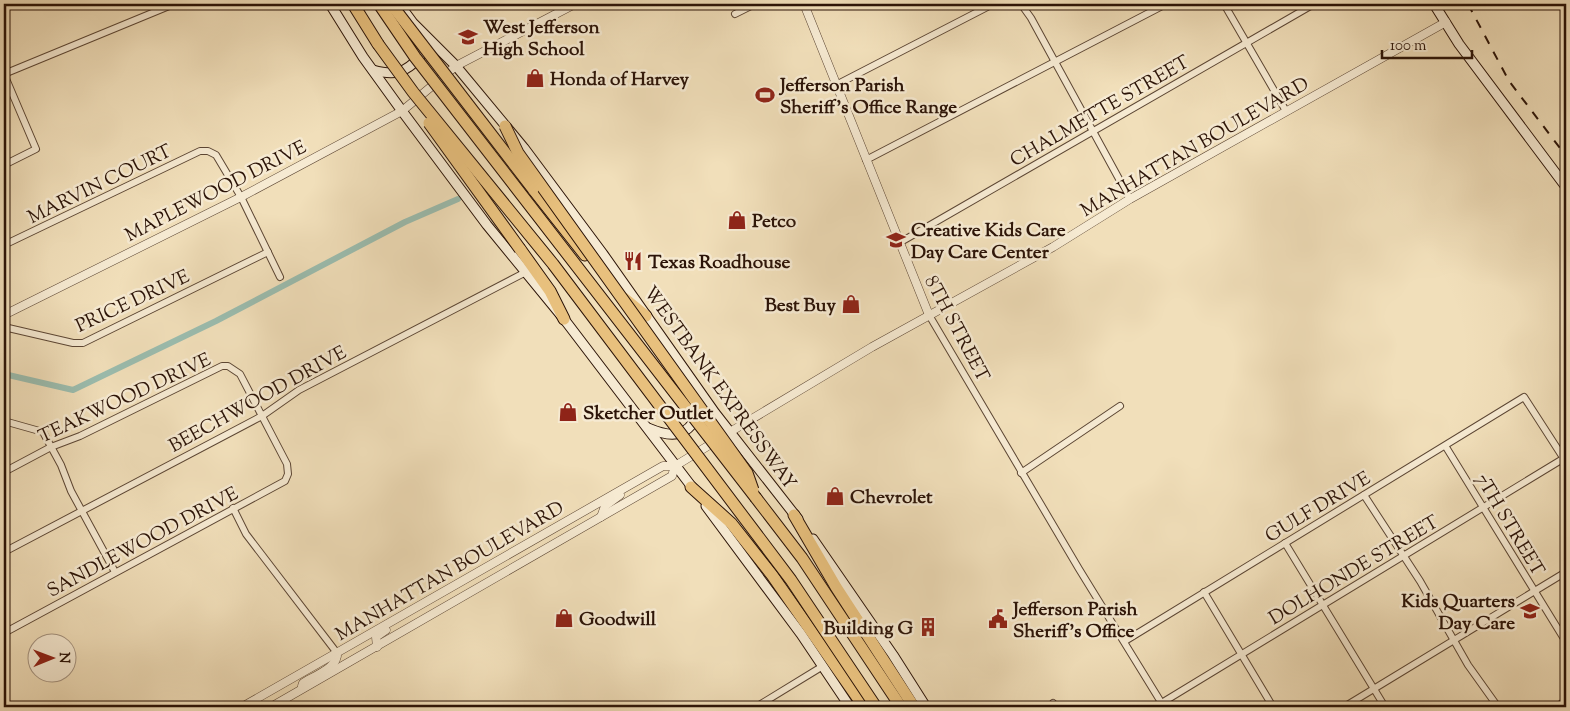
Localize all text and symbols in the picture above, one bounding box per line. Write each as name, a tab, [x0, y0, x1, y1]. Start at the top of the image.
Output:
place label: West Jefferson High School	[483, 15, 600, 64]
school or university icon: West Jefferson High School	[457, 26, 479, 48]
scale bar	[1382, 28, 1472, 60]
text: 100 m	[1390, 36, 1427, 57]
street label: CHALMETTE STREET	[1006, 50, 1195, 175]
shop icon: Honda of Harvey	[524, 67, 546, 89]
place label: Honda of Harvey	[550, 67, 690, 94]
street label: MANHATTAN BOULEVARD	[1076, 72, 1315, 225]
place label: Jefferson Parish Sheriff's Office Range	[778, 73, 957, 122]
sports icon: Jefferson Parish Sheriff's Office Range	[754, 84, 776, 106]
street label: MAPLEWOOD DRIVE	[121, 134, 312, 250]
street label: MARVIN COURT	[24, 139, 177, 232]
shop icon: Petco	[726, 209, 748, 231]
place label: Petco	[752, 209, 797, 236]
place label: Creative Kids Care Day Care Center	[911, 218, 1066, 267]
school or university icon: Creative Kids Care Day Care Center	[885, 229, 907, 251]
restaurant icon: Texas Roadhouse	[622, 250, 644, 272]
place label: Texas Roadhouse	[648, 250, 791, 277]
street label: PRICE DRIVE	[72, 264, 195, 341]
street label: 8TH STREET	[917, 271, 995, 387]
street label: WESTBANK EXPRESSWAY	[636, 281, 802, 496]
place label: Best Buy	[765, 293, 837, 320]
shop icon: Best Buy	[840, 293, 862, 315]
street label: BEECHWOOD DRIVE	[165, 340, 352, 460]
street label: TEAKWOOD DRIVE	[34, 347, 216, 451]
shop icon: Sketcher Outlet	[557, 401, 579, 423]
place label: Sketcher Outlet	[583, 401, 714, 428]
street label: GULF DRIVE	[1260, 466, 1377, 550]
street label: 7TH STREET	[1468, 469, 1550, 581]
street label: SANDLEWOOD DRIVE	[43, 481, 244, 605]
shop icon: Chevrolet	[824, 485, 846, 507]
place label: Chevrolet	[850, 485, 933, 512]
street label: MANHATTAN BOULEVARD	[331, 496, 570, 649]
street label: DOLHONDE STREET	[1264, 510, 1444, 633]
place label: Kids Quarters Day Care	[1401, 589, 1516, 638]
place label: Jefferson Parish Sheriff's Office	[1011, 597, 1139, 646]
school or university icon: Kids Quarters Day Care	[1519, 600, 1541, 622]
shop icon: Goodwill	[553, 607, 575, 629]
place label: Goodwill	[579, 607, 657, 634]
public building icon: Jefferson Parish Sheriff's Office	[987, 608, 1009, 630]
place label: Building G	[824, 616, 913, 643]
building icon: Building G	[917, 616, 939, 638]
north arrow	[28, 634, 78, 684]
text: N	[53, 652, 73, 664]

